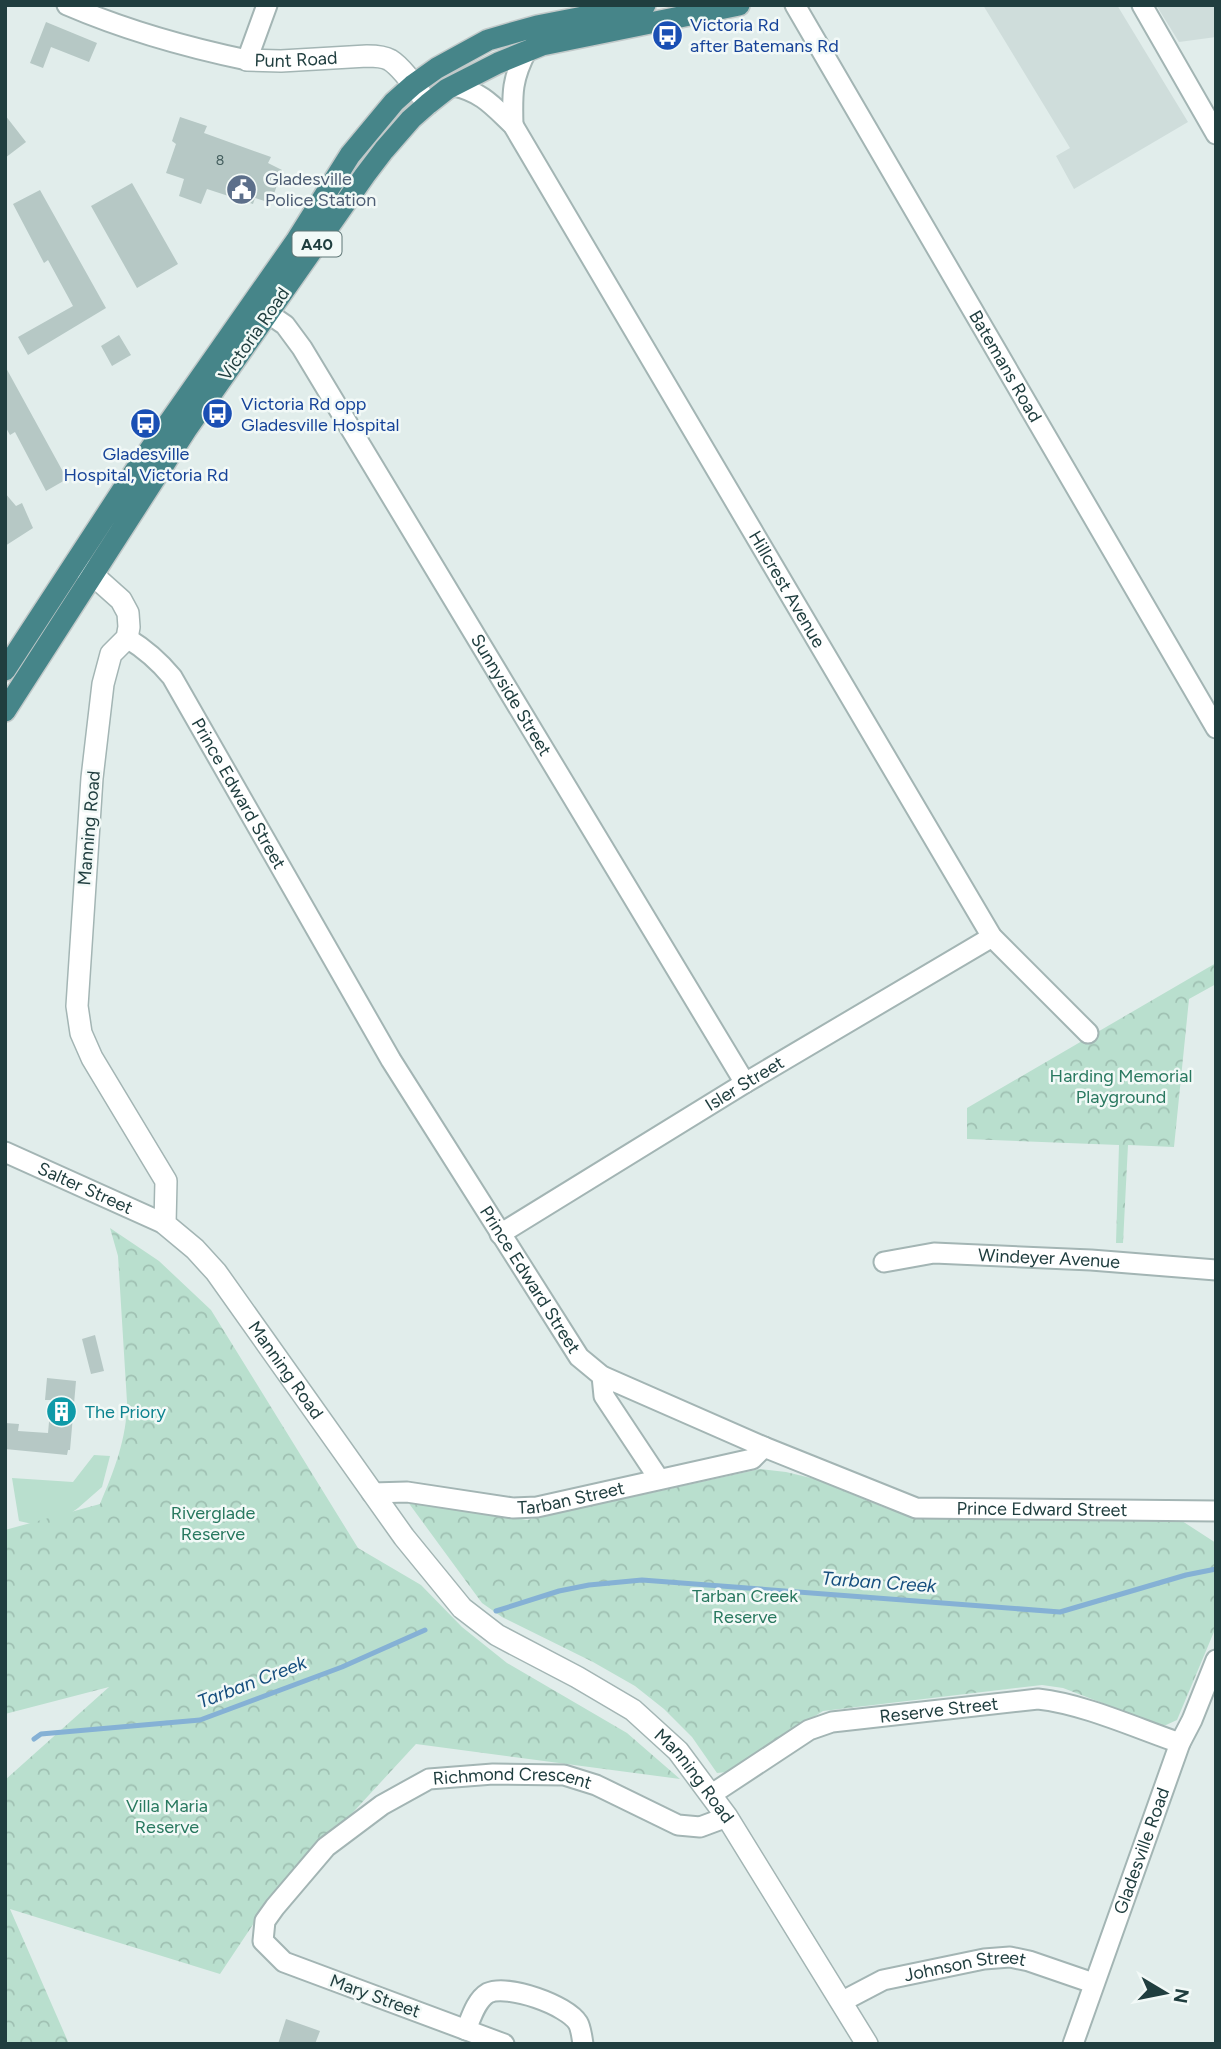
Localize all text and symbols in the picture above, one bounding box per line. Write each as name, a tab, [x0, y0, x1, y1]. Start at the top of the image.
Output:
place label: Victoria Rd after Batemans Rd	[690, 14, 839, 57]
bus stop icon: Victoria Rd after Batemans Rd	[650, 18, 684, 52]
street label: Punt Road	[254, 47, 338, 72]
house number: 8	[216, 152, 224, 169]
place label: Gladesville Police Station	[265, 168, 376, 211]
public building icon: Gladesville Police Station	[225, 172, 259, 206]
road number: A40	[292, 232, 342, 256]
street label: Victoria Road	[214, 283, 294, 385]
street label: Batemans Road	[964, 306, 1046, 426]
place label: Victoria Rd opp Gladesville Hospital	[241, 393, 399, 436]
bus stop icon: Victoria Rd opp Gladesville Hospital	[201, 397, 235, 431]
bus stop icon: Gladesville Hospital, Victoria Rd	[129, 407, 163, 441]
place label: Gladesville Hospital, Victoria Rd	[64, 443, 228, 486]
street label: Hillcrest Avenue	[744, 527, 830, 652]
street label: Sunnyside Street	[466, 630, 556, 760]
street label: Prince Edward Street	[187, 714, 291, 873]
street label: Manning Road	[73, 770, 105, 886]
street label: Isler Street	[701, 1051, 788, 1116]
park label: Harding Memorial Playground	[1050, 1065, 1192, 1108]
street label: Salter Street	[34, 1157, 136, 1219]
street label: Prince Edward Street	[475, 1202, 585, 1358]
street label: Windeyer Avenue	[978, 1244, 1121, 1273]
street label: Manning Road	[243, 1317, 328, 1424]
building icon: The Priory	[45, 1395, 79, 1429]
place label: The Priory	[85, 1401, 166, 1423]
street label: Tarban Street	[517, 1477, 627, 1519]
street label: Prince Edward Street	[957, 1497, 1128, 1521]
park label: Riverglade Reserve	[171, 1502, 255, 1545]
water label: Tarban Creek	[821, 1567, 938, 1598]
park label: Tarban Creek Reserve	[692, 1585, 798, 1628]
water label: Tarban Creek	[194, 1650, 310, 1713]
street label: Reserve Street	[878, 1693, 999, 1728]
street label: Manning Road	[650, 1724, 739, 1827]
street label: Richmond Crescent	[432, 1763, 595, 1794]
street label: Gladesville Road	[1109, 1785, 1174, 1917]
park label: Villa Maria Reserve	[126, 1795, 208, 1838]
street label: Johnson Street	[902, 1946, 1028, 1986]
north arrow	[1130, 1958, 1200, 2028]
street label: Mary Street	[327, 1969, 423, 2023]
text: N	[1169, 1987, 1194, 2005]

